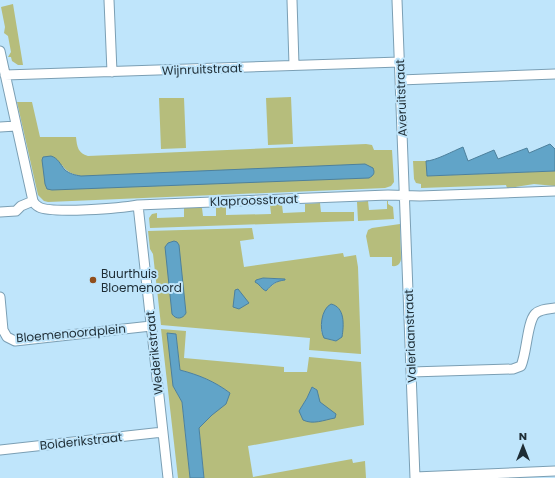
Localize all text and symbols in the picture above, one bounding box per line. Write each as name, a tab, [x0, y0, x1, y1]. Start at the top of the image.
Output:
street label: Wijnruitstraat	[161, 59, 243, 79]
street label: Averuitstraat	[391, 59, 411, 137]
street label: Klaproosstraat	[210, 190, 298, 210]
place label: Buurthuis Bloemenoord	[101, 265, 182, 296]
marker: Buurthuis Bloemenoord	[88, 275, 98, 285]
street label: Valeriaanstraat	[400, 289, 420, 383]
street label: Wederikstraat	[141, 310, 167, 396]
street label: Bloemenoordplein	[15, 320, 127, 346]
north arrow	[503, 426, 543, 466]
street label: Bolderikstraat	[39, 428, 123, 454]
text: N	[519, 428, 527, 444]

